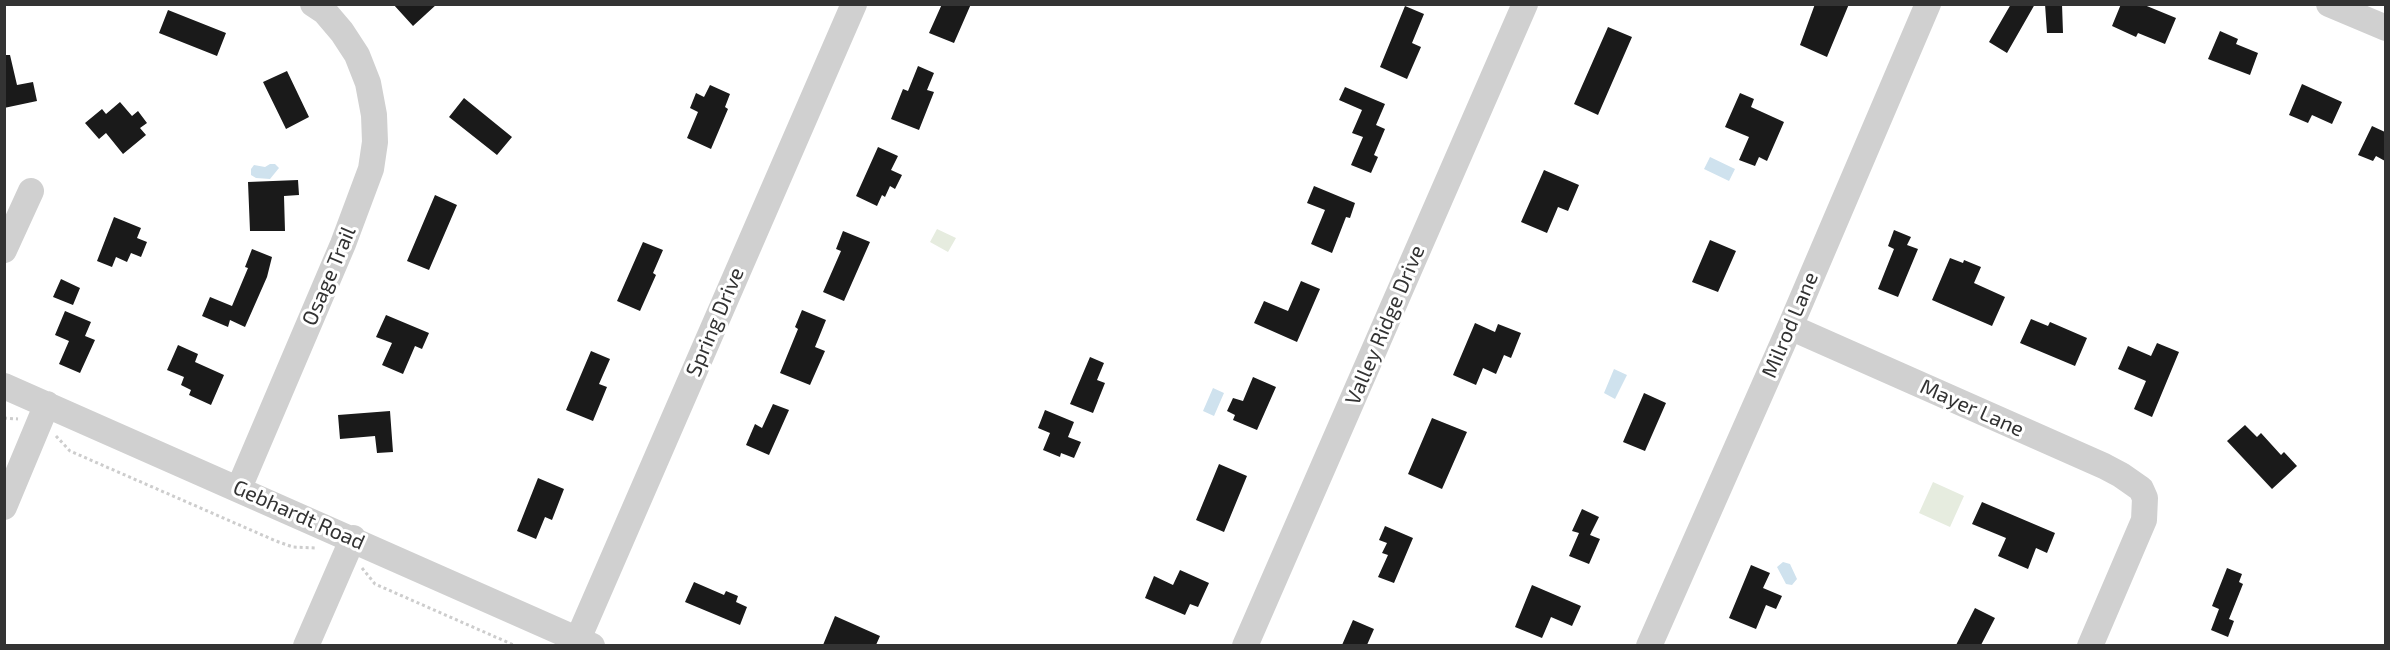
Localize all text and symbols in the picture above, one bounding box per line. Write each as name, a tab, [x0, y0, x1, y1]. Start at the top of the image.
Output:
street label: Osage Trail	[297, 223, 361, 329]
street label: Valley Ridge Drive	[1340, 241, 1430, 409]
street label: Spring Drive	[681, 264, 749, 380]
street label: Milrod Lane	[1756, 268, 1824, 382]
street label: Mayer Lane	[1916, 374, 2028, 442]
street label: Gebhardt Road	[229, 475, 369, 555]

